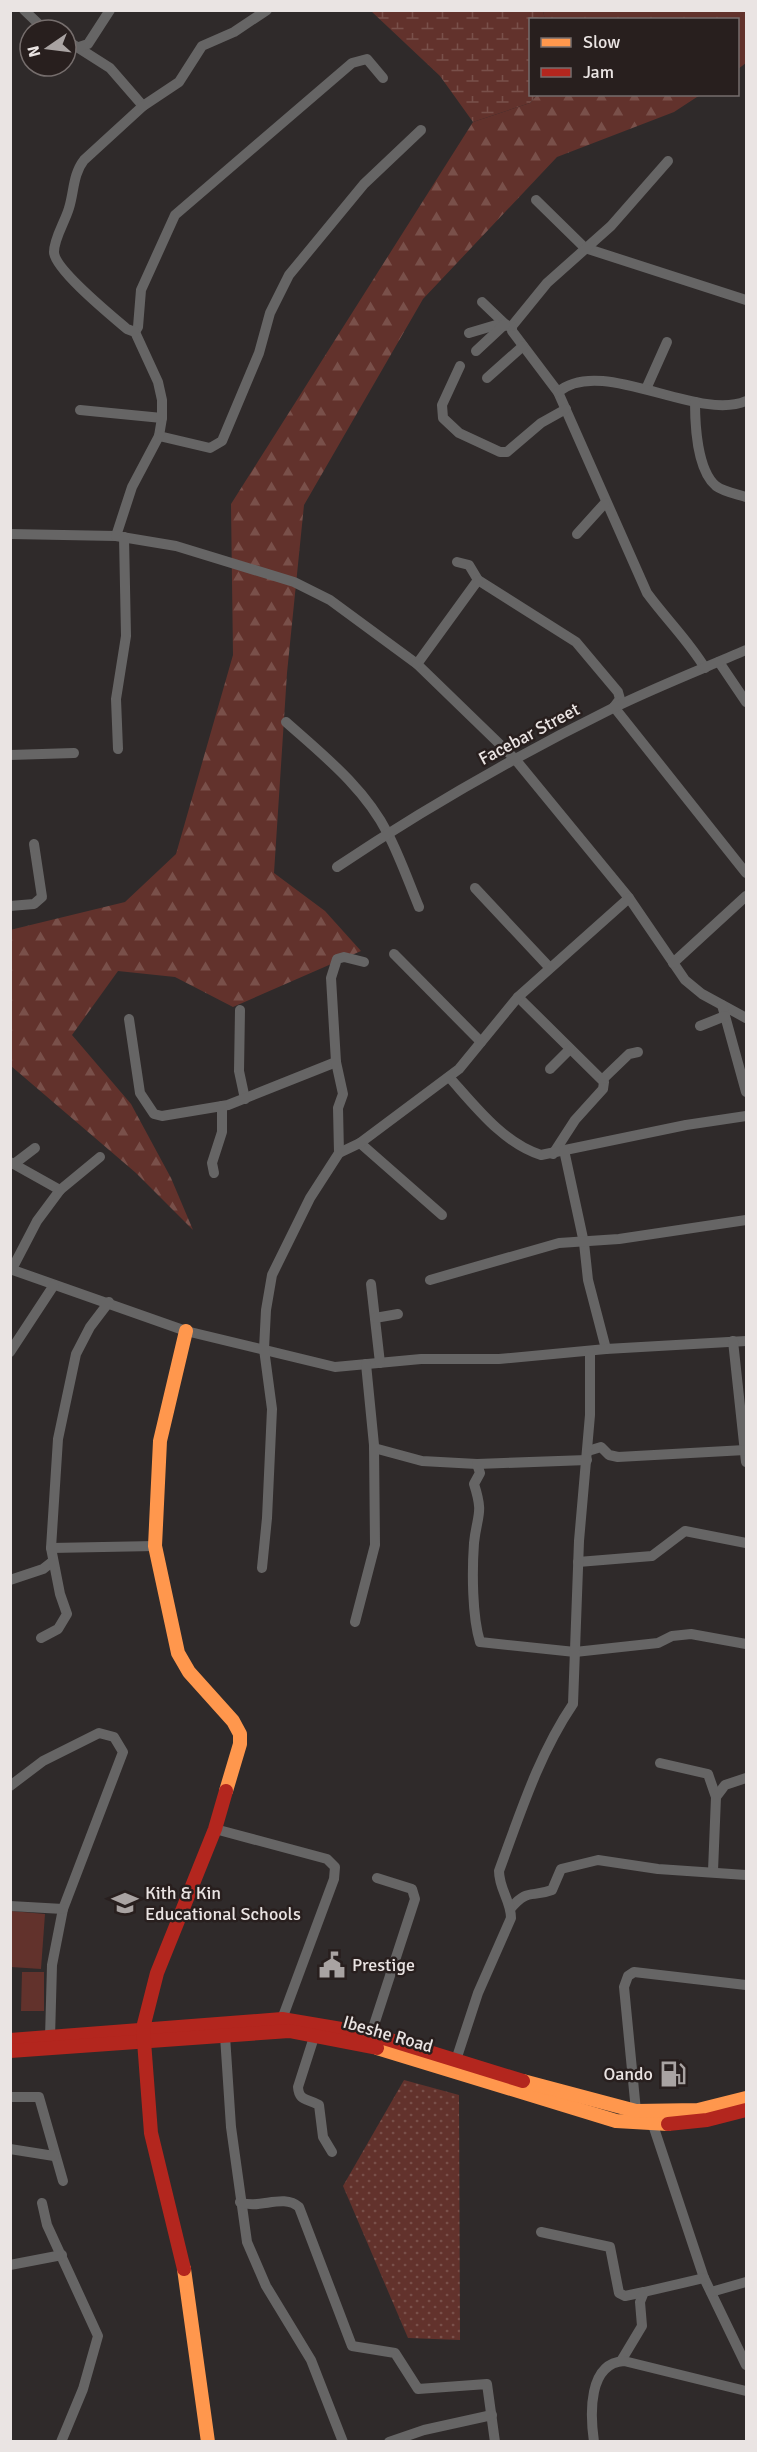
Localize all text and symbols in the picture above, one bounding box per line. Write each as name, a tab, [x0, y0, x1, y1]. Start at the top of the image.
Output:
north arrow	[18, 18, 78, 78]
legend	[529, 18, 739, 96]
text: Slow	[583, 31, 620, 53]
text: N	[23, 44, 45, 59]
text: Jam	[583, 61, 614, 83]
street label: Facebar Street	[475, 698, 583, 770]
place label: Kith & Kin Educational Schools	[145, 1882, 301, 1925]
school or university icon: Kith & Kin Educational Schools	[110, 1888, 140, 1918]
public building icon: Prestige	[317, 1950, 347, 1980]
place label: Prestige	[352, 1954, 415, 1976]
street label: Ibeshe Road	[340, 2011, 436, 2057]
fuel station icon: Oando	[658, 2059, 688, 2089]
place label: Oando	[604, 2063, 653, 2085]

